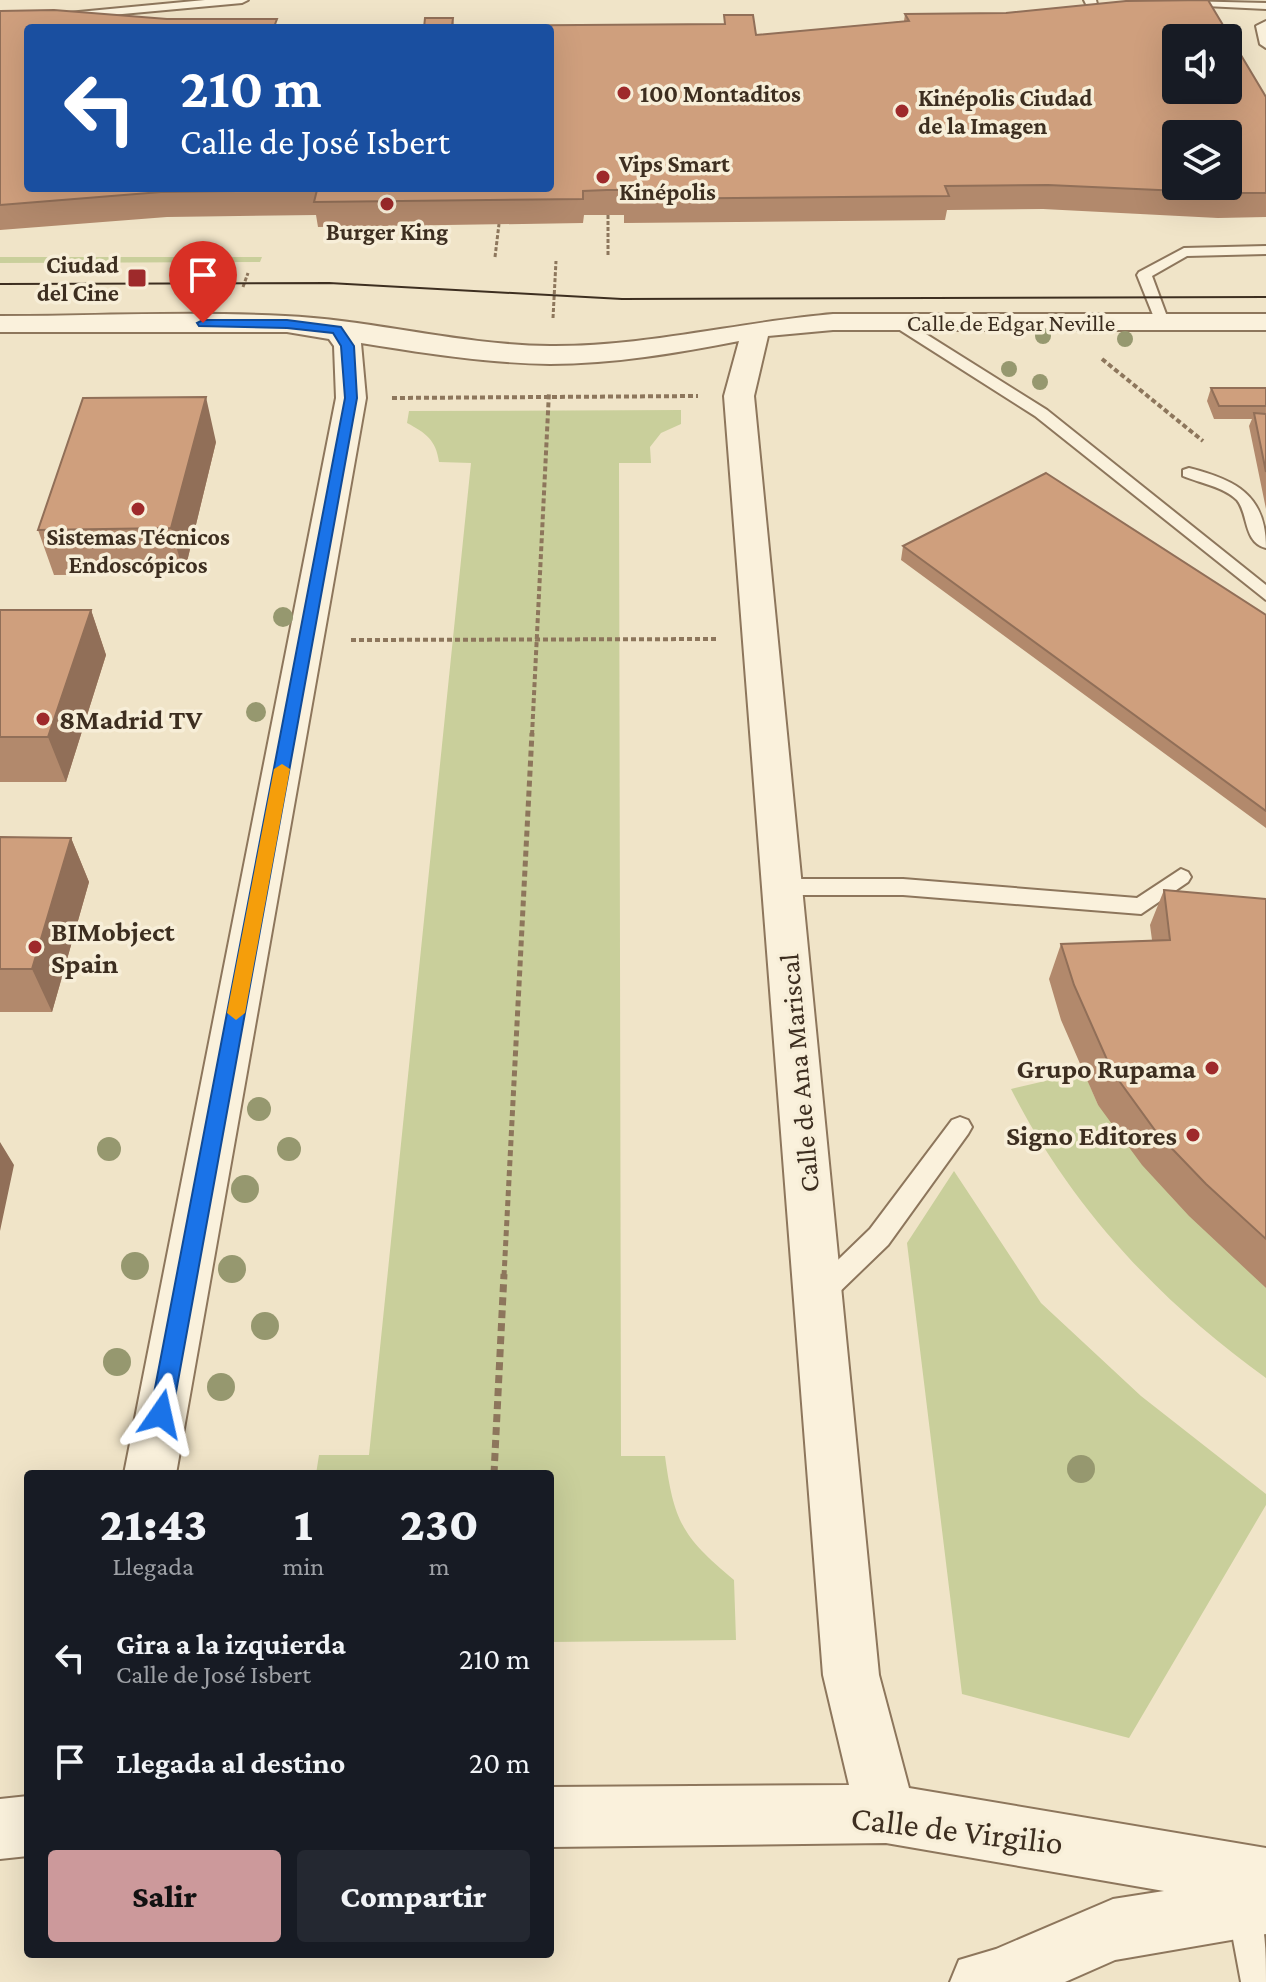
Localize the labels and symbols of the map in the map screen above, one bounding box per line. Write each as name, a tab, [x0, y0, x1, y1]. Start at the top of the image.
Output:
place label: 100 Montaditos	[640, 80, 801, 107]
marker: 100 Montaditos	[615, 84, 633, 102]
place label: Kinépolis Ciudad de la Imagen	[918, 84, 1092, 139]
marker: Kinépolis Ciudad de la Imagen	[893, 102, 911, 120]
place label: Vips Smart Kinépolis	[618, 150, 730, 205]
marker: Vips Smart Kinépolis	[594, 168, 612, 186]
marker: Burger King	[378, 195, 396, 213]
place label: Burger King	[326, 218, 448, 245]
pin	[169, 241, 237, 323]
place label: Ciudad del Cine	[37, 251, 119, 306]
marker: Ciudad del Cine	[126, 267, 148, 289]
street label: Calle de Edgar Neville	[907, 309, 1115, 336]
marker: Sistemas Técnicos Endoscópicos	[129, 500, 147, 518]
place label: Sistemas Técnicos Endoscópicos	[46, 523, 230, 578]
place label: 8Madrid TV	[59, 704, 202, 735]
marker: 8Madrid TV	[34, 710, 52, 728]
place label: BIMobject Spain	[51, 916, 176, 979]
marker: BIMobject Spain	[26, 938, 44, 956]
street label: Calle de Ana Mariscal	[773, 952, 825, 1194]
place label: Grupo Rupama	[1017, 1053, 1196, 1084]
marker: Grupo Rupama	[1203, 1059, 1221, 1077]
place label: Signo Editores	[1006, 1120, 1177, 1151]
marker: Signo Editores	[1184, 1126, 1202, 1144]
position arrow	[119, 1372, 203, 1456]
street label: Calle de Virgilio	[849, 1799, 1065, 1862]

